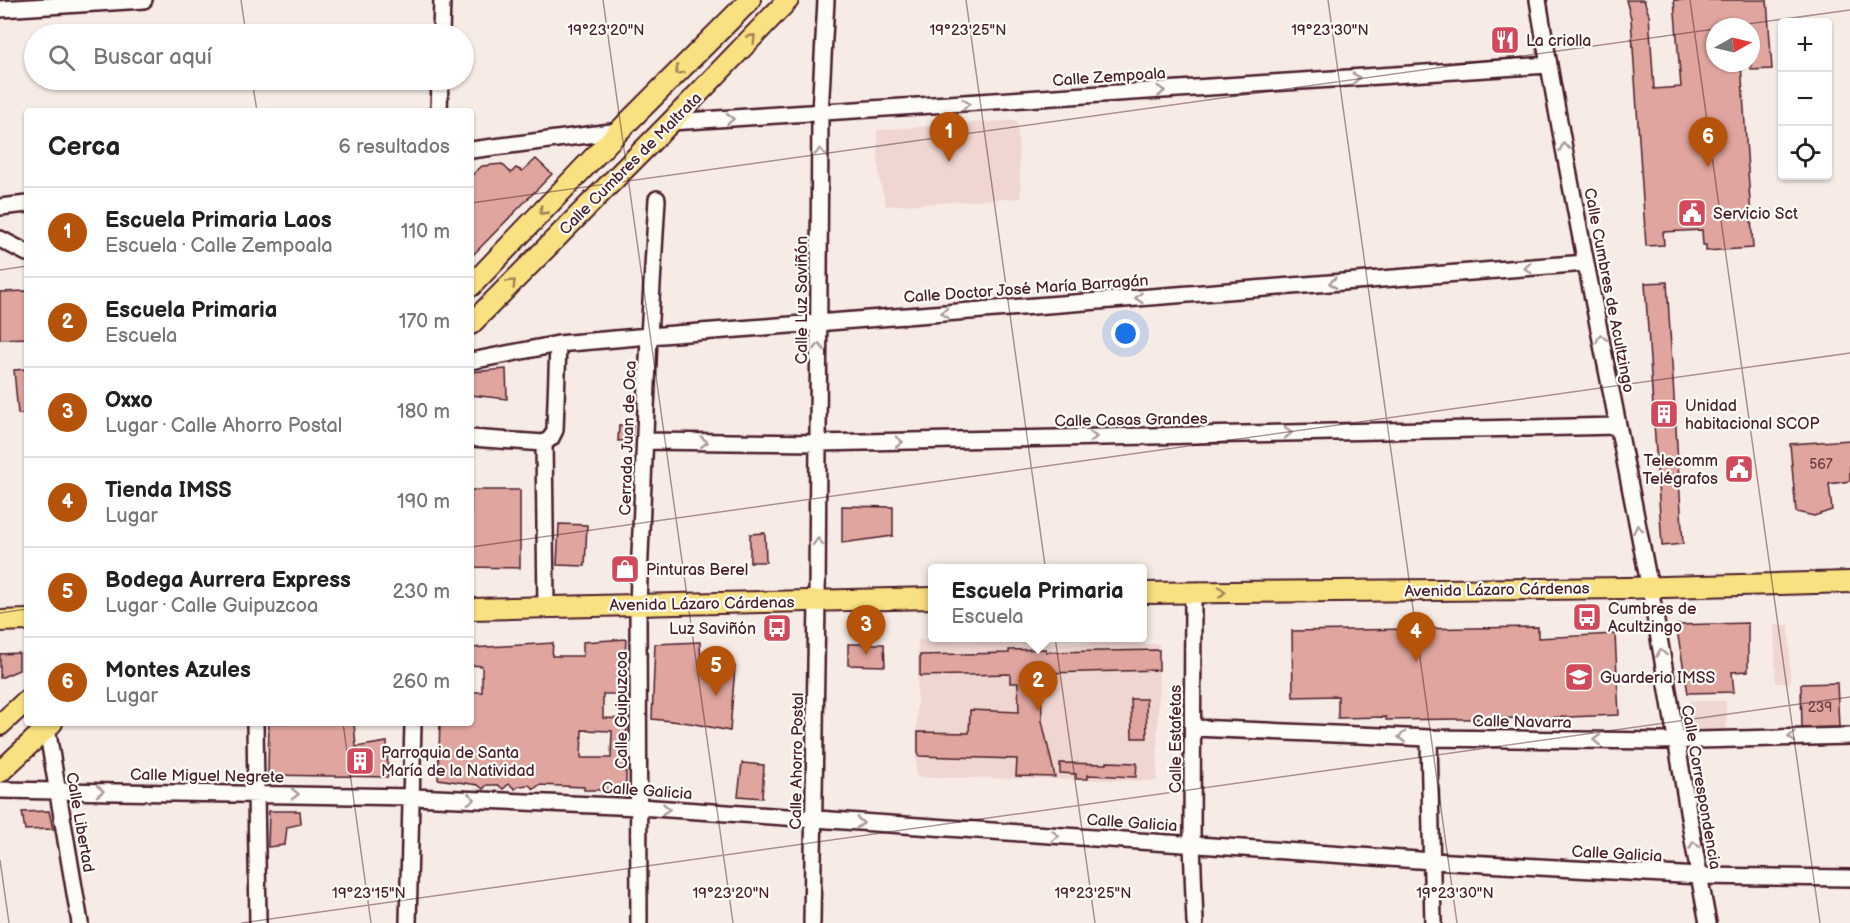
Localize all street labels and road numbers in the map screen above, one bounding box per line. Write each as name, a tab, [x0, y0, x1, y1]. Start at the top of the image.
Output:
street label: Calle Zempoala	[1052, 64, 1166, 91]
street label: Calle Cumbres de Maltrata	[556, 89, 706, 239]
street label: Calle Cumbres de Acultzingo	[1579, 186, 1638, 394]
street label: Calle Luz Saviñón	[793, 236, 812, 364]
street label: Calle Doctor José María Barragán	[903, 271, 1149, 308]
street label: Cerrada Juan de Oca	[616, 360, 641, 516]
street label: Calle Casas Grandes	[1054, 410, 1208, 431]
street label: Avenida Lázaro Cárdenas	[1404, 579, 1590, 602]
street label: Avenida Lázaro Cárdenas	[609, 593, 795, 616]
street label: Calle Guipuzcoa	[613, 651, 632, 769]
street label: Calle Estafetas	[1167, 685, 1186, 793]
street label: Calle Ahorro Postal	[787, 692, 808, 830]
street label: Calle Correspondencia	[1677, 703, 1724, 871]
street label: Calle Navarra	[1472, 712, 1572, 733]
street label: Calle Miguel Negrete	[130, 766, 285, 787]
street label: Calle Libertad	[61, 771, 98, 874]
street label: Calle Galicia	[601, 779, 693, 804]
street label: Calle Galicia	[1086, 811, 1178, 836]
street label: Calle Galicia	[1571, 843, 1663, 866]

